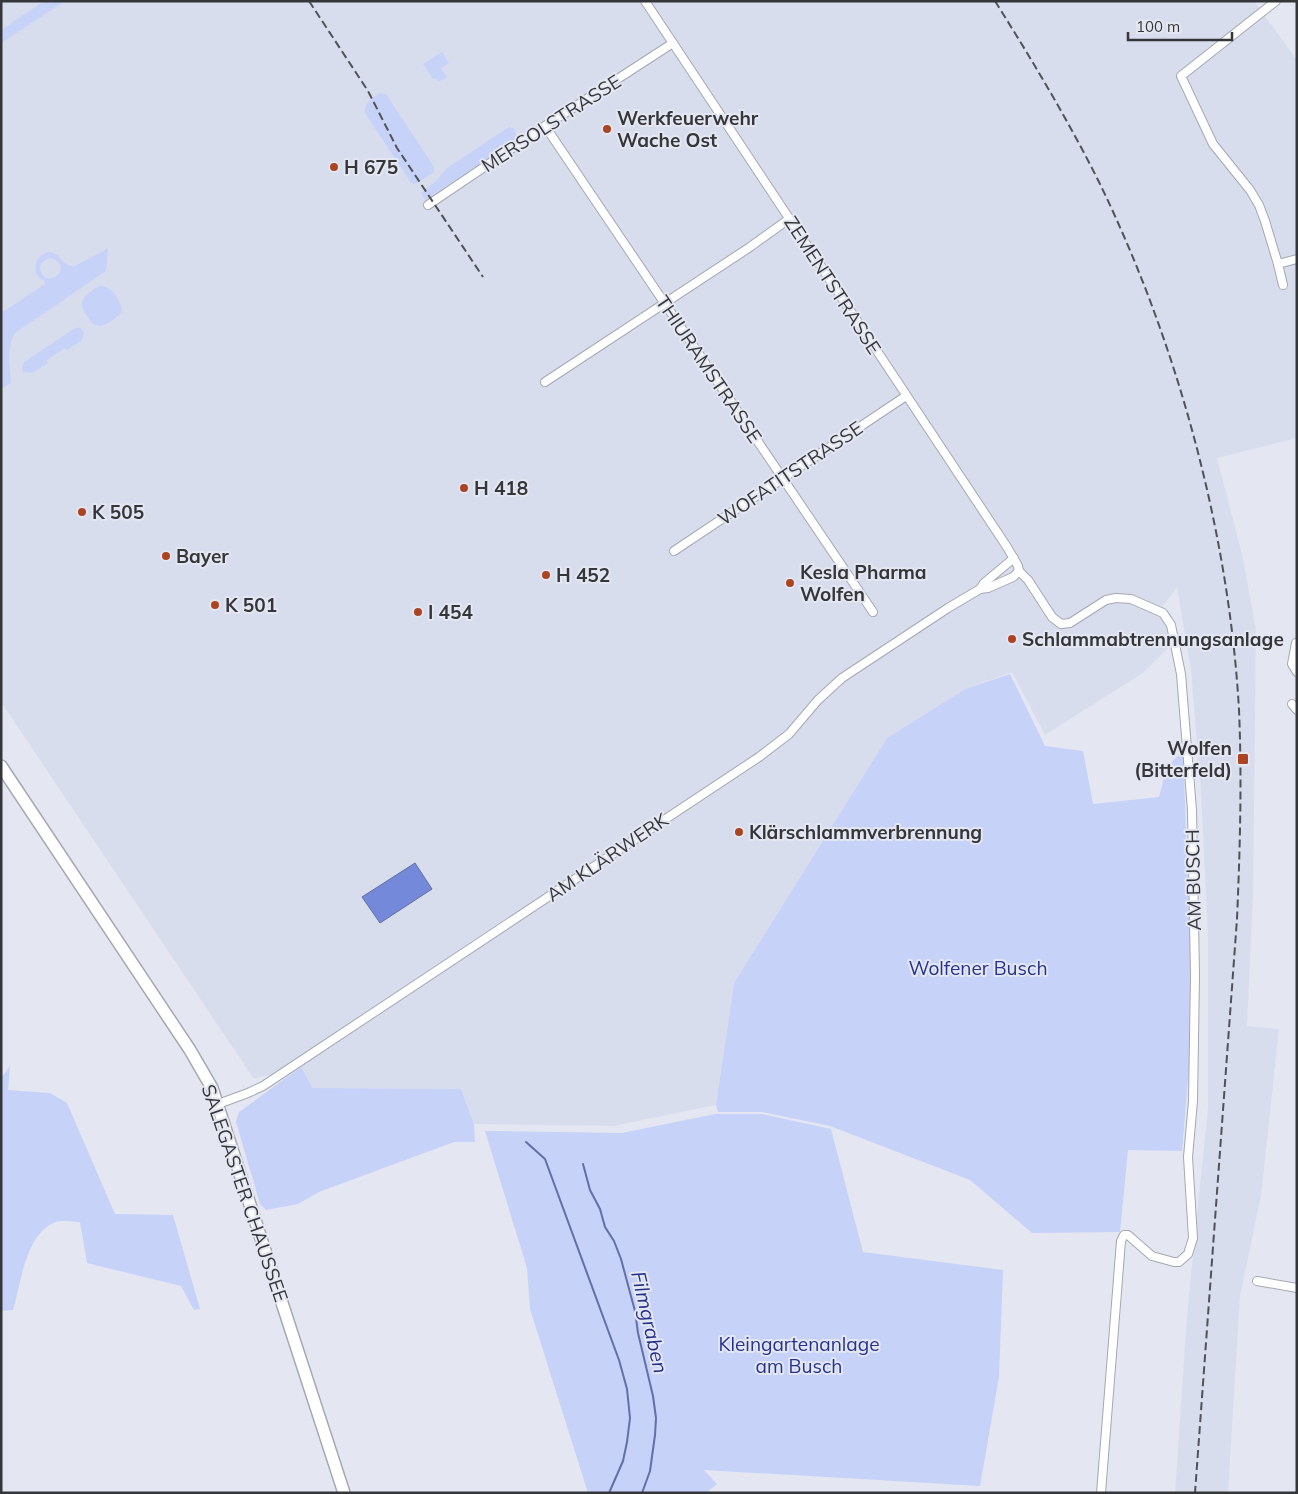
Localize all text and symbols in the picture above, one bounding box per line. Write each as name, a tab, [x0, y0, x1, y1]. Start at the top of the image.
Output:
scale bar	[1128, 10, 1232, 42]
text: 100 m	[1136, 17, 1180, 36]
street label: MERSOLSTRASSE	[477, 69, 625, 177]
place label: Werkfeuerwehr Wache Ost	[617, 106, 759, 152]
marker: Werkfeuerwehr Wache Ost	[601, 123, 613, 135]
place label: H 675	[344, 155, 398, 179]
marker: H 675	[328, 161, 340, 173]
street label: ZEMENTSTRASSE	[779, 211, 887, 359]
street label: THIURAMSTRASSE	[651, 291, 767, 447]
street label: WOFATITSTRASSE	[713, 416, 867, 530]
place label: H 418	[474, 476, 528, 500]
marker: H 418	[458, 482, 470, 494]
place label: K 505	[92, 500, 144, 524]
marker: K 505	[76, 506, 88, 518]
place label: Bayer	[176, 544, 229, 568]
marker: Bayer	[160, 550, 172, 562]
place label: Kesla Pharma Wolfen	[800, 560, 927, 606]
place label: H 452	[556, 563, 610, 587]
marker: H 452	[540, 569, 552, 581]
marker: Kesla Pharma Wolfen	[784, 577, 796, 589]
place label: K 501	[225, 593, 277, 617]
marker: K 501	[209, 599, 221, 611]
place label: I 454	[428, 600, 473, 624]
marker: I 454	[412, 606, 424, 618]
place label: Schlammabtrennungsanlage	[1022, 627, 1284, 651]
marker: Schlammabtrennungsanlage	[1006, 633, 1018, 645]
place label: Wolfen (Bitterfeld)	[1134, 736, 1232, 782]
marker: Wolfen (Bitterfeld)	[1236, 752, 1250, 766]
street label: AM KLÄRWERK	[542, 807, 673, 907]
place label: Klärschlammverbrennung	[749, 820, 982, 844]
marker: Klärschlammverbrennung	[733, 826, 745, 838]
street label: AM BUSCH	[1180, 829, 1206, 931]
park label: Wolfener Busch	[908, 956, 1048, 980]
street label: SALEGASTER CHAUSSEE	[196, 1081, 294, 1305]
water label: Filmgraben	[626, 1268, 674, 1376]
park label: Kleingartenanlage am Busch	[718, 1332, 880, 1378]

